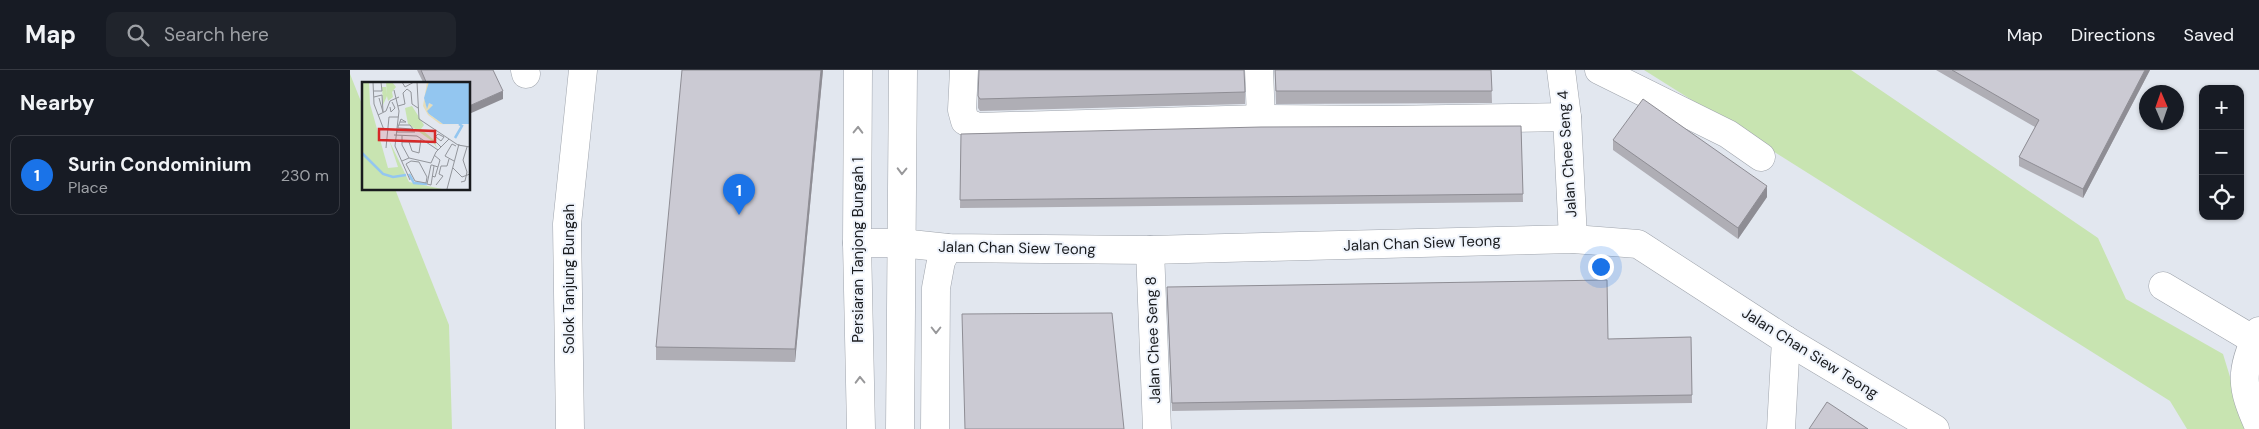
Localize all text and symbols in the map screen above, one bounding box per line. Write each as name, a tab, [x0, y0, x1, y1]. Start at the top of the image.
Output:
search box	[106, 12, 456, 57]
text: Map	[25, 19, 76, 50]
icon: search	[124, 21, 152, 49]
text: Search here	[164, 22, 269, 47]
text: Map	[2007, 23, 2043, 47]
text: Directions	[2071, 23, 2156, 47]
text: Saved	[2184, 23, 2234, 47]
inset map	[362, 82, 470, 190]
north arrow	[2139, 85, 2184, 130]
map controls	[2199, 85, 2244, 220]
button: +	[2199, 85, 2244, 130]
text: Nearby	[20, 89, 94, 117]
street label: Jalan Chee Seng 4	[1553, 90, 1581, 218]
one-way arrow	[853, 126, 863, 134]
button: −	[2199, 130, 2244, 175]
text: Surin Condominium	[68, 152, 251, 177]
street label: Persiaran Tanjong Bungah 1	[848, 157, 868, 343]
text: 1	[34, 165, 40, 186]
text: 230 m	[281, 165, 329, 186]
one-way arrow	[897, 168, 907, 175]
pin: 1	[723, 174, 755, 215]
button: locate	[2199, 175, 2244, 220]
text: Place	[68, 177, 108, 198]
street label: Solok Tanjung Bungah	[559, 204, 579, 354]
street label: Jalan Chan Siew Teong	[1343, 230, 1501, 256]
street label: Jalan Chan Siew Teong	[938, 237, 1096, 259]
your location	[1588, 254, 1614, 280]
street label: Jalan Chee Seng 8	[1141, 276, 1165, 404]
street label: Jalan Chan Siew Teong	[1738, 303, 1882, 403]
one-way arrow	[931, 326, 941, 334]
one-way arrow	[854, 376, 865, 384]

